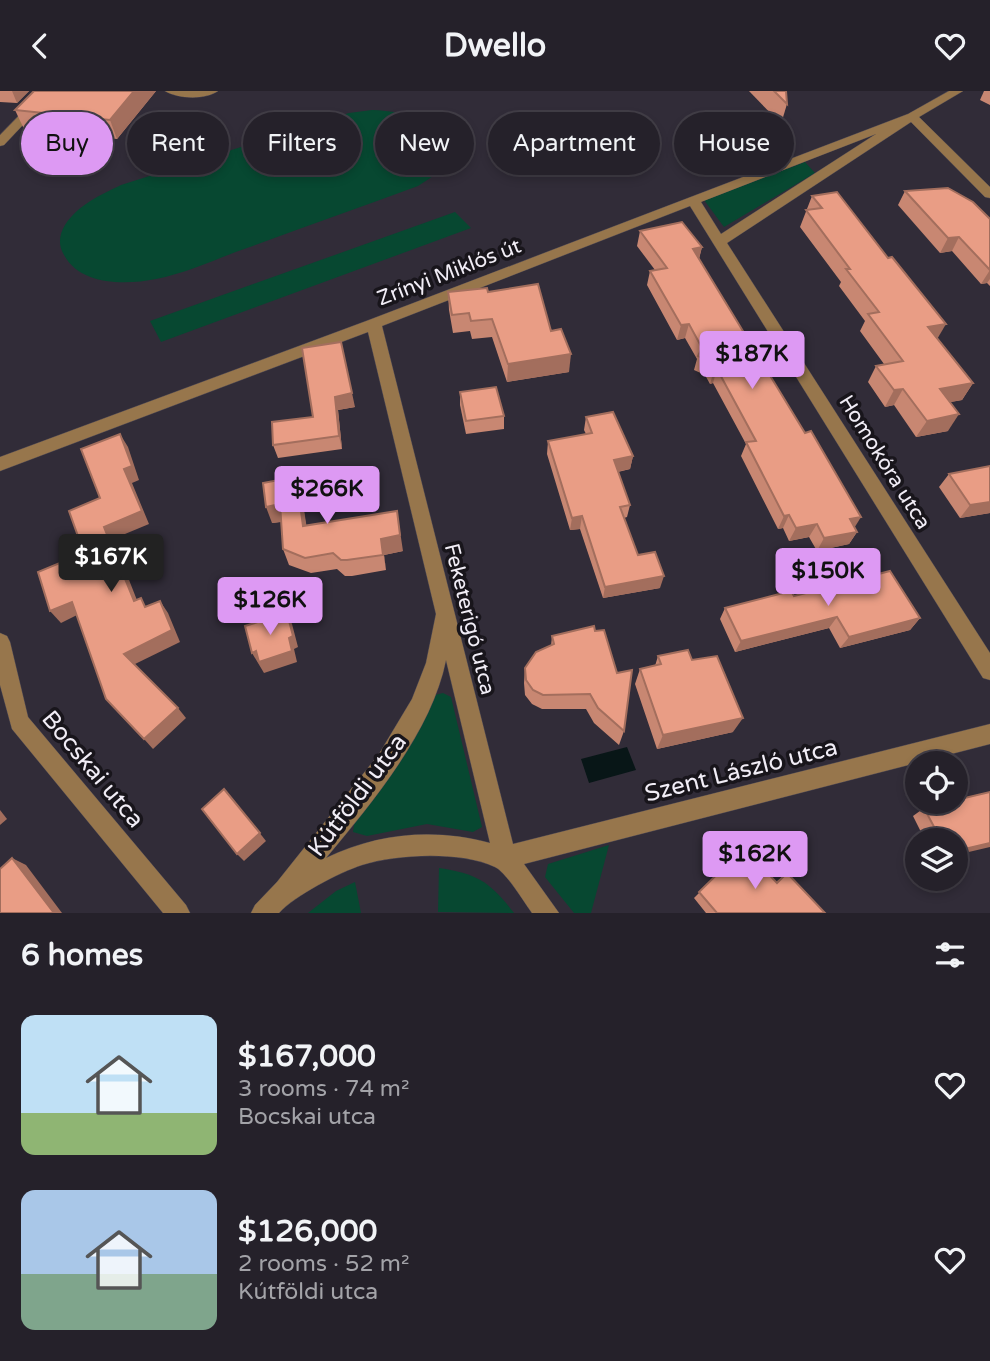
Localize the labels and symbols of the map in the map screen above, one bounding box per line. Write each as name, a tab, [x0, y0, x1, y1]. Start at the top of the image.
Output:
street label: Zrínyi Miklós út	[374, 233, 525, 311]
pin: $187K	[703, 331, 801, 391]
street label: Homokóra utca	[833, 391, 936, 534]
pin: $266K	[278, 467, 376, 526]
pin: $167K	[62, 535, 160, 594]
street label: Feketerigó utca	[439, 541, 500, 697]
pin: $150K	[779, 549, 877, 608]
pin: $126K	[221, 577, 319, 637]
street label: Bocskai utca	[35, 705, 150, 834]
street label: Kútföldi utca	[302, 728, 413, 862]
street label: Szent László utca	[642, 733, 840, 808]
pin: $162K	[706, 831, 804, 891]

